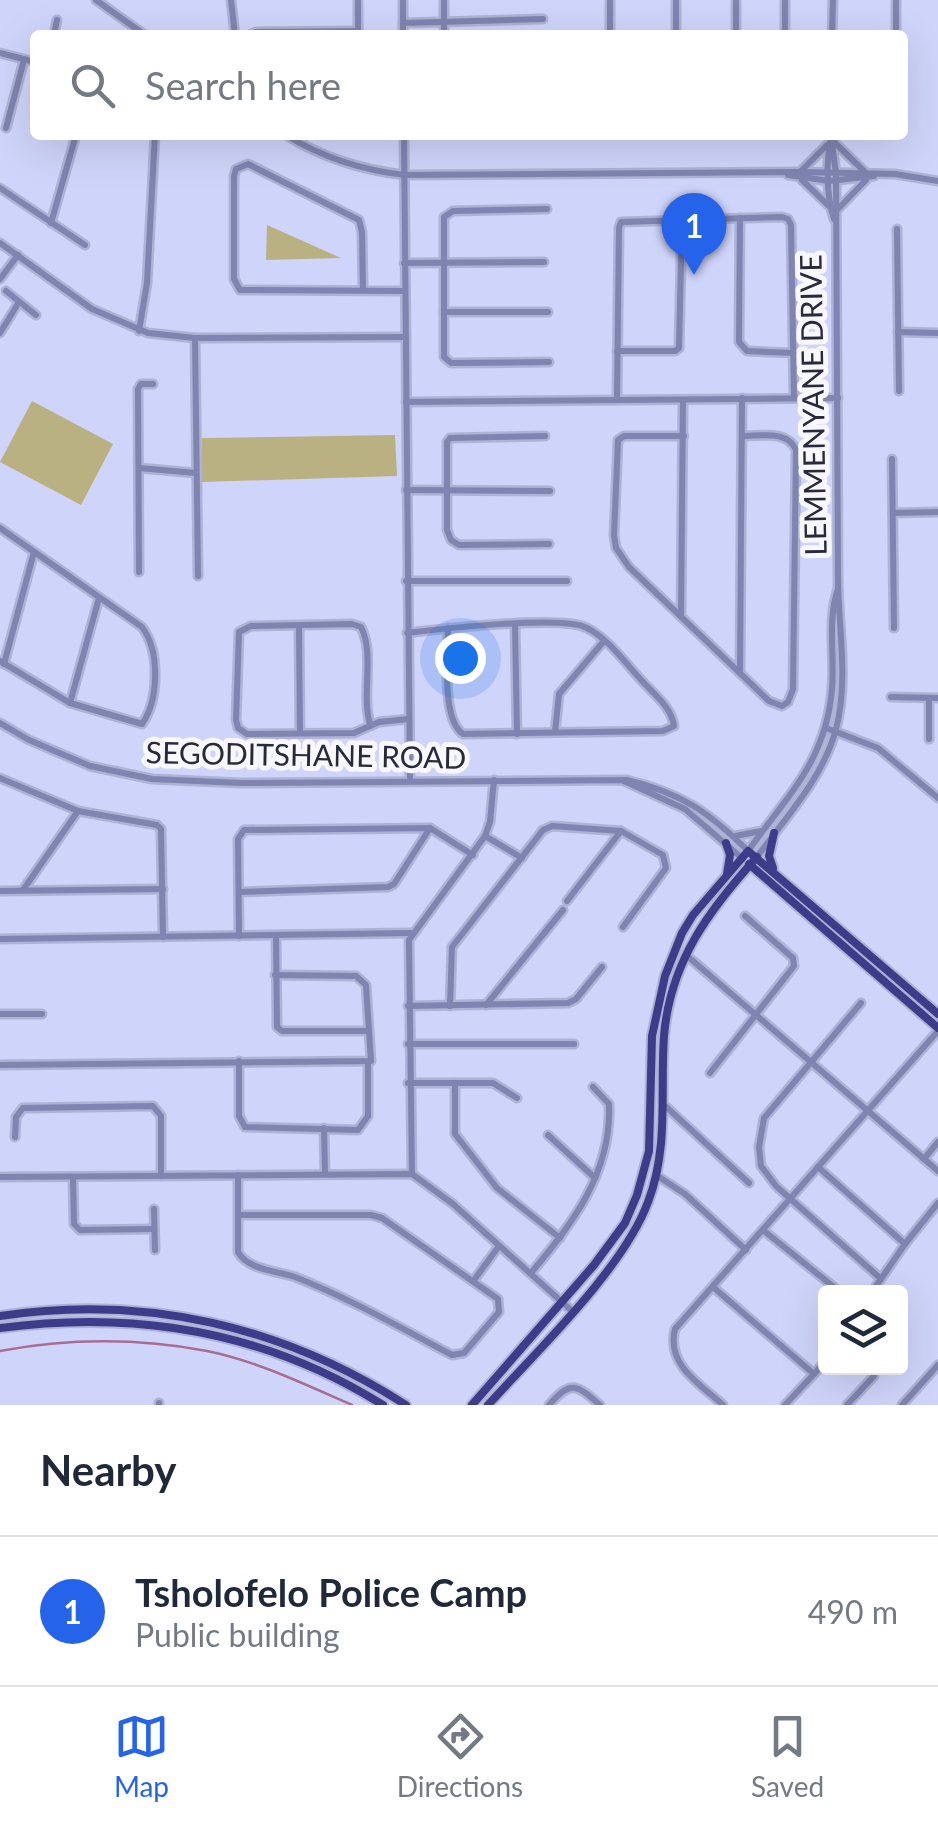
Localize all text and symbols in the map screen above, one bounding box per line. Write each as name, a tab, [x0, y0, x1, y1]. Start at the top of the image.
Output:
search box	[30, 30, 908, 140]
icon: search	[65, 58, 120, 113]
text: Search here	[145, 62, 341, 108]
pin: 1	[662, 192, 726, 275]
street label: LEMMENYANE DRIVE	[791, 254, 833, 556]
your location	[435, 633, 486, 684]
street label: SEGODITSHANE ROAD	[146, 733, 467, 775]
map controls	[818, 1285, 908, 1375]
button: layers	[818, 1285, 908, 1375]
text: Nearby	[40, 1445, 177, 1495]
text: Tsholofelo Police Camp	[135, 1569, 527, 1615]
text: 1	[63, 1592, 82, 1631]
text: 490 m	[808, 1592, 898, 1631]
text: Public building	[135, 1615, 340, 1654]
tab: Map	[114, 1709, 169, 1803]
tab: Directions	[397, 1709, 523, 1803]
tab: Saved	[751, 1709, 824, 1803]

